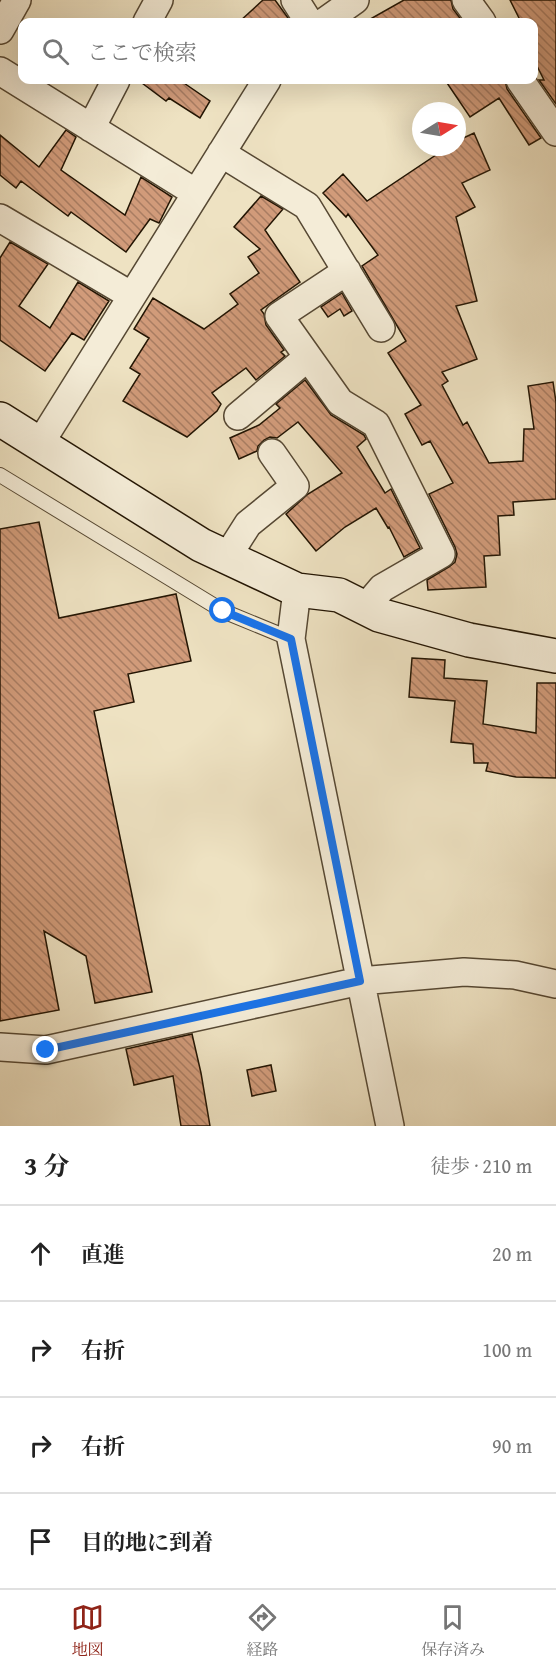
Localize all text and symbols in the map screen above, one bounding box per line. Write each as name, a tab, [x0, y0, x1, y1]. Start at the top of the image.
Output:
search box	[18, 18, 538, 84]
icon: search	[39, 35, 72, 68]
text: ここで検索	[87, 36, 197, 68]
north arrow	[412, 102, 466, 156]
route start	[209, 597, 235, 623]
route end	[32, 1036, 58, 1062]
text: 3 分	[24, 1146, 69, 1185]
text: 徒歩 · 210 m	[430, 1151, 532, 1180]
icon: ahead	[24, 1237, 57, 1270]
text: 直進	[81, 1238, 125, 1270]
text: 20 m	[492, 1239, 532, 1268]
icon: right	[24, 1333, 57, 1366]
text: 右折	[81, 1334, 125, 1366]
text: 100 m	[482, 1335, 532, 1364]
icon: right	[24, 1429, 57, 1462]
text: 右折	[81, 1430, 125, 1462]
text: 90 m	[492, 1431, 532, 1460]
icon: arrive	[24, 1525, 57, 1558]
text: 目的地に到着	[81, 1526, 213, 1558]
tab: 地図	[71, 1601, 104, 1661]
tab: 経路	[246, 1601, 279, 1661]
tab: 保存済み	[421, 1601, 485, 1661]

